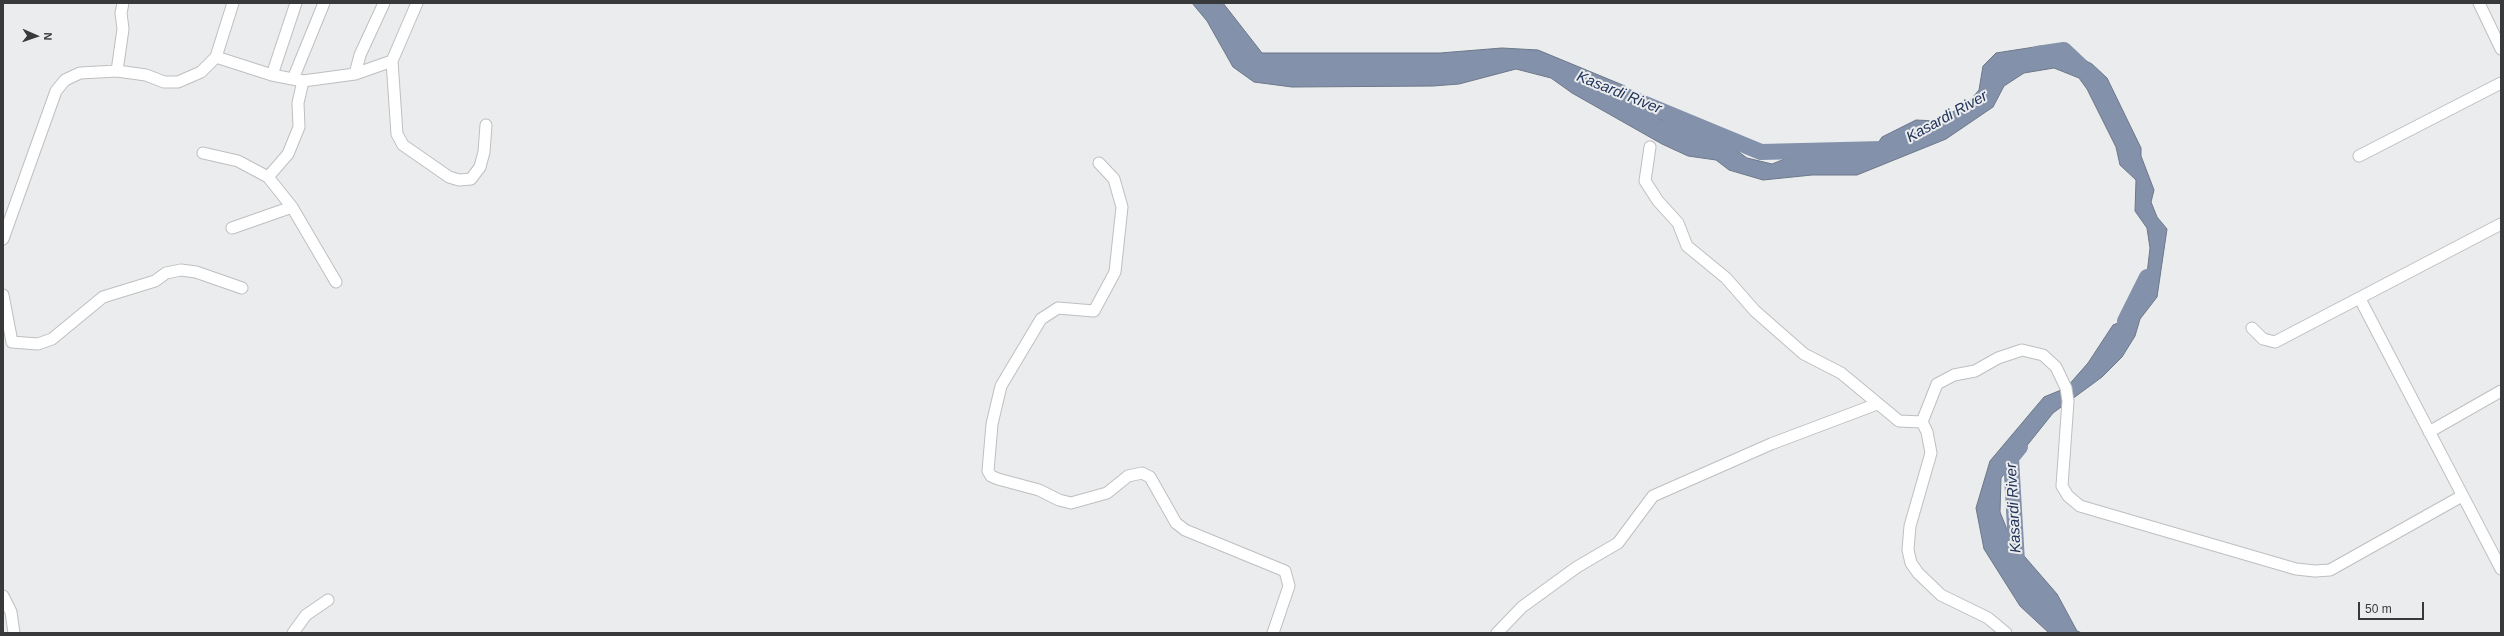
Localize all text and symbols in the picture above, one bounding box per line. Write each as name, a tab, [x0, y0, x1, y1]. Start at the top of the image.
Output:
north arrow	[16, 16, 56, 56]
text: N	[42, 32, 54, 41]
water label: Kasardi River	[1574, 68, 1664, 118]
water label: Kasardi River	[1903, 87, 1991, 147]
water label: Kasardi River	[2003, 463, 2025, 553]
scale bar	[2360, 594, 2426, 620]
text: 50 m	[2365, 602, 2392, 616]

